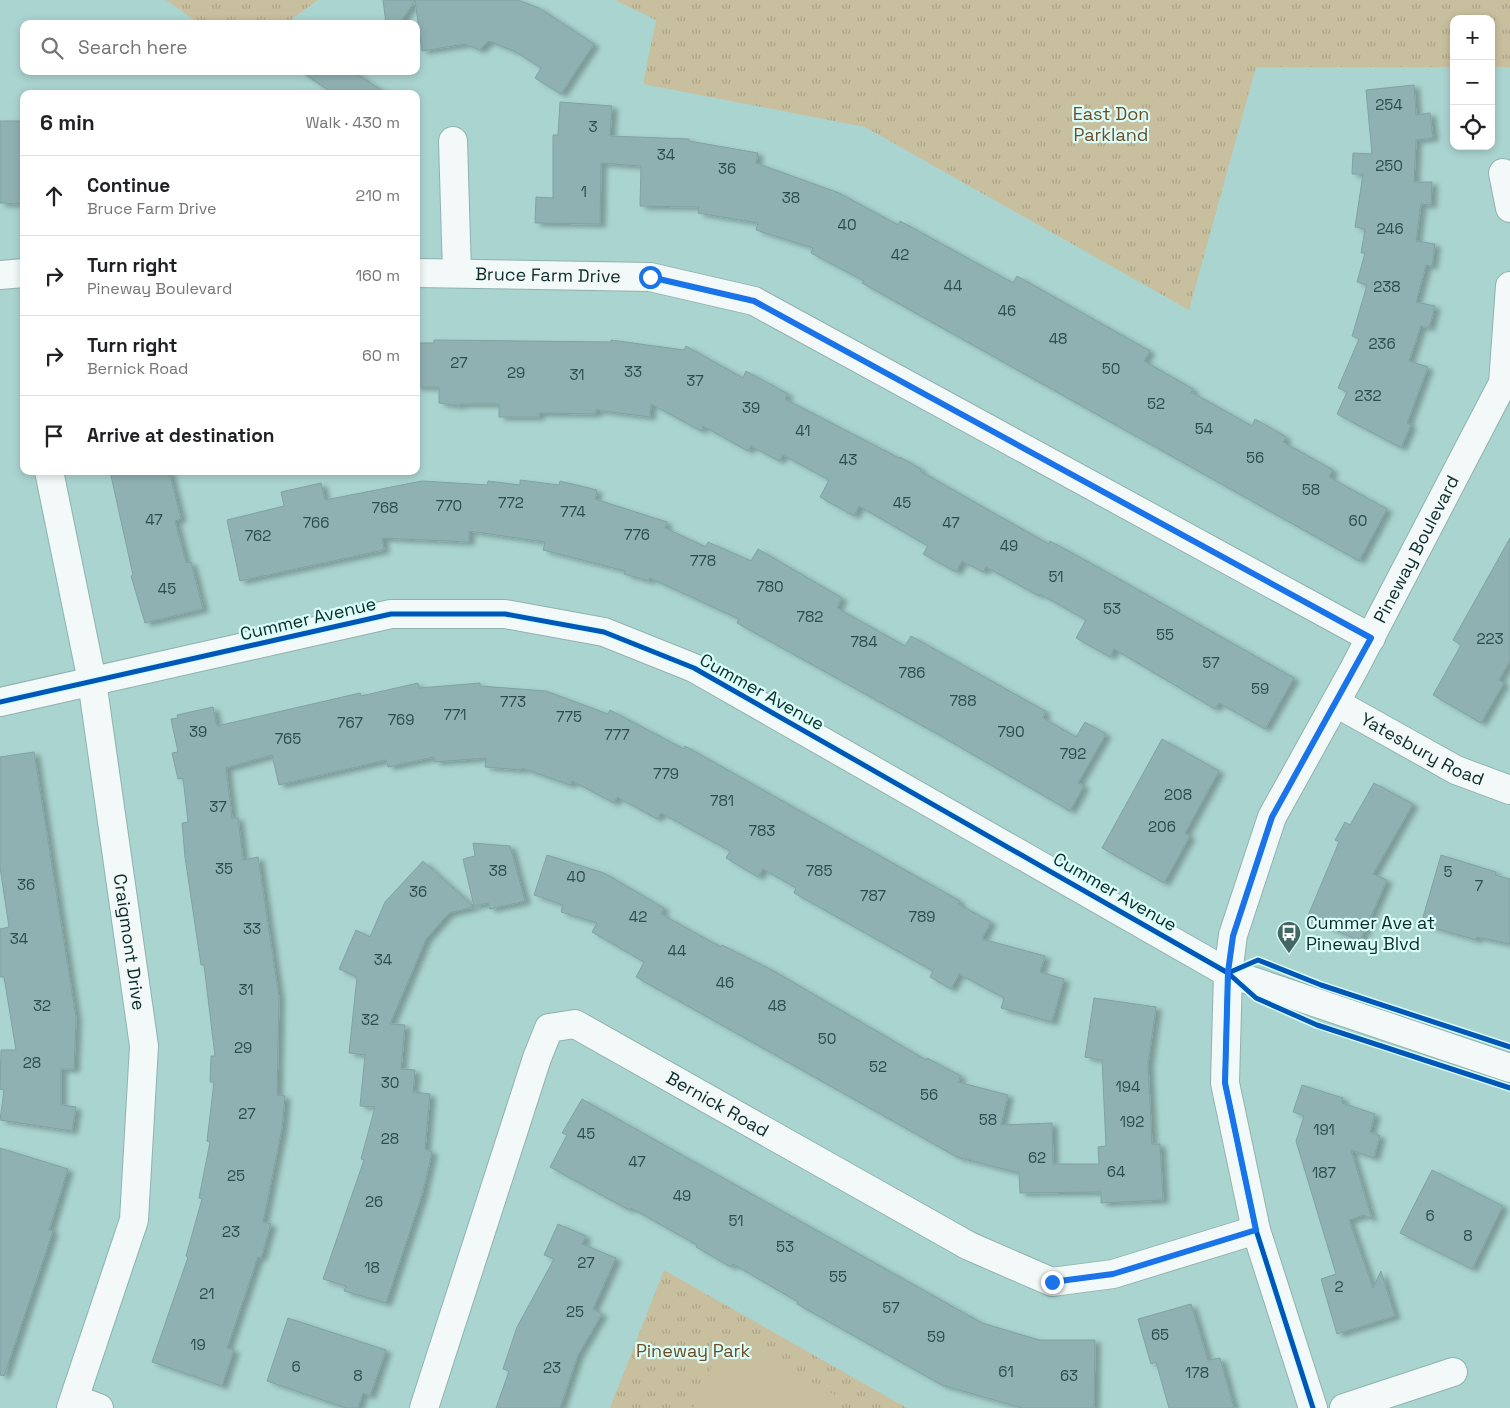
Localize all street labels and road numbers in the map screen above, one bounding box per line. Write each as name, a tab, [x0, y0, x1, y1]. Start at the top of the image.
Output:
street label: Bruce Farm Drive	[475, 262, 621, 288]
street label: Pineway Boulevard	[1368, 471, 1464, 627]
street label: Cummer Avenue	[238, 592, 378, 645]
street label: Cummer Avenue	[696, 648, 829, 735]
street label: Yatesbury Road	[1357, 707, 1487, 790]
street label: Cummer Avenue	[1049, 847, 1181, 936]
street label: Craigmont Drive	[109, 872, 151, 1012]
street label: Bernick Road	[662, 1066, 773, 1142]

